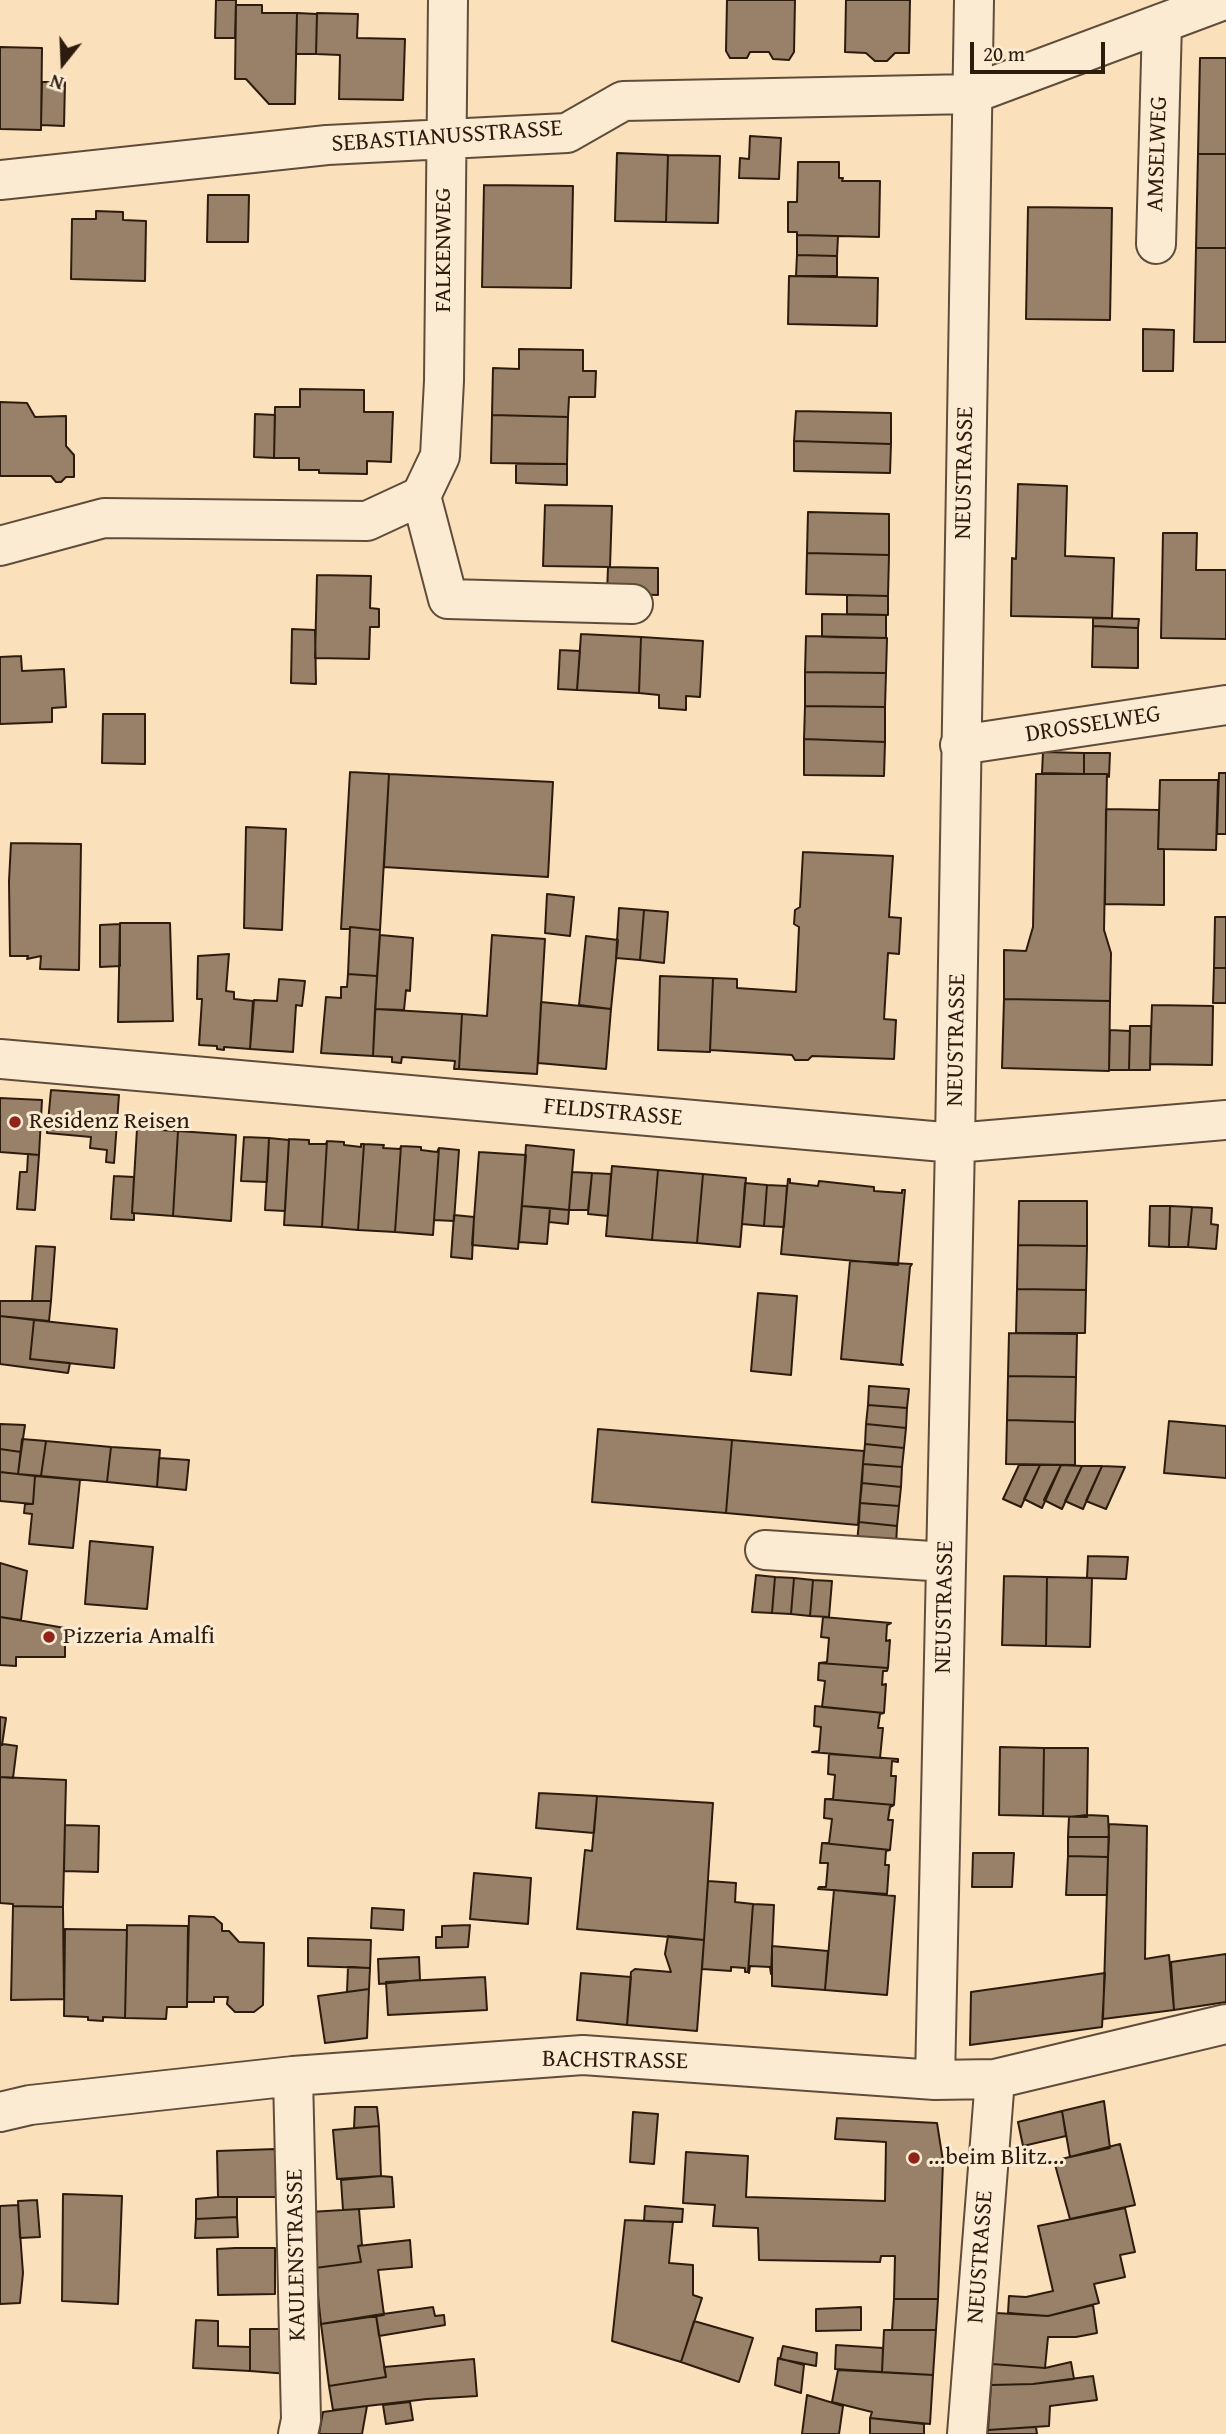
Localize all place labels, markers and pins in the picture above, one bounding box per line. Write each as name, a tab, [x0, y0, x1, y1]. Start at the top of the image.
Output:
place label: Residenz Reisen	[29, 1108, 190, 1136]
marker: Residenz Reisen	[7, 1114, 23, 1130]
place label: Pizzeria Amalfi	[63, 1623, 215, 1651]
marker: Pizzeria Amalfi	[41, 1629, 57, 1645]
place label: ...beim Blitz...	[928, 2144, 1064, 2172]
marker: ...beim Blitz...	[906, 2150, 922, 2166]

